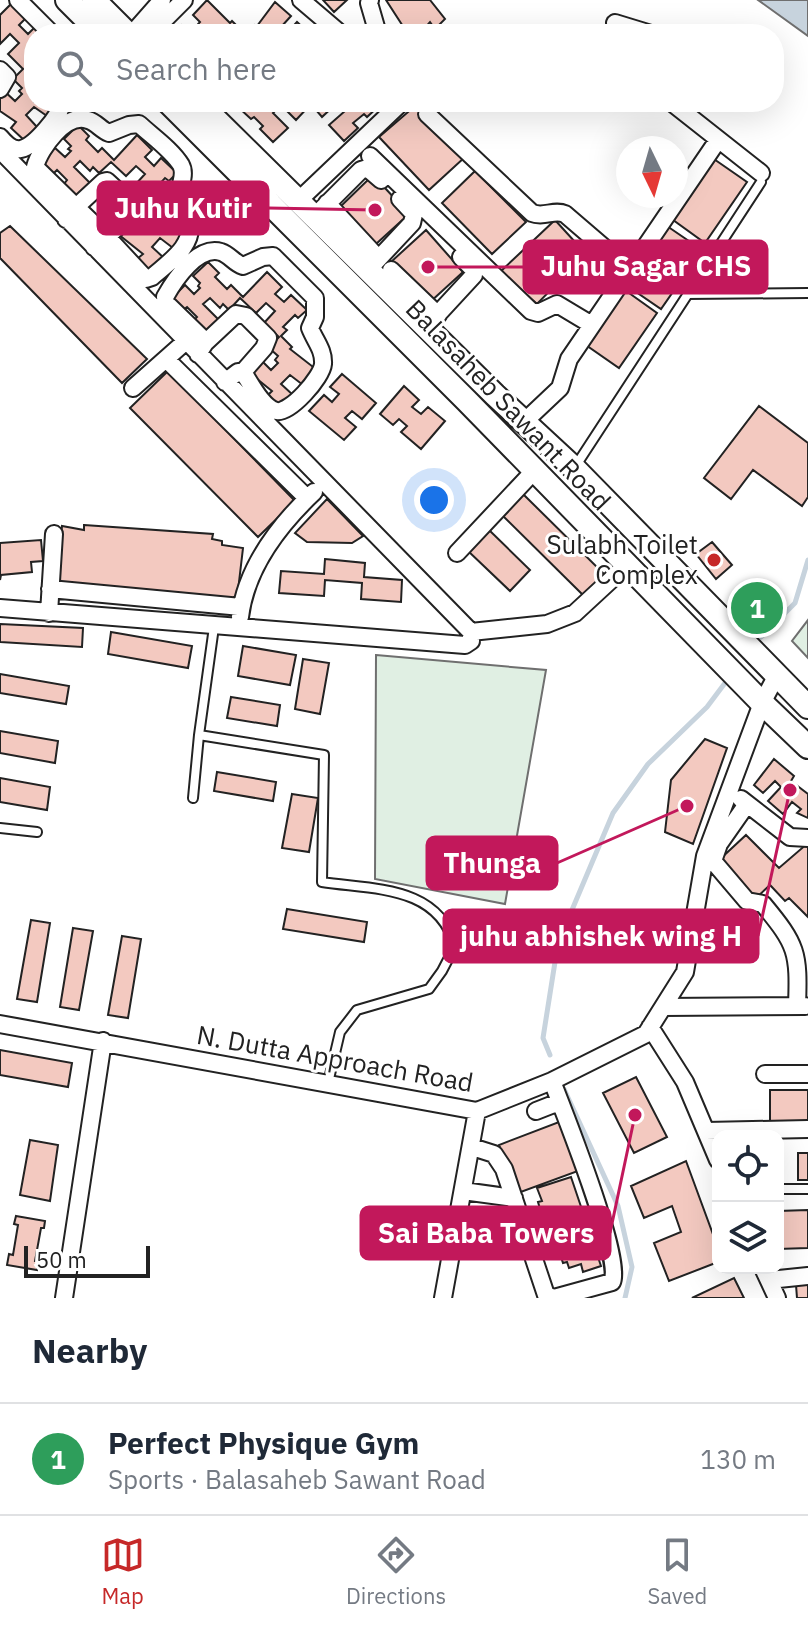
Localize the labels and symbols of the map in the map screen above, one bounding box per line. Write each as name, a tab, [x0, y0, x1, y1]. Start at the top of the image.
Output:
north arrow	[616, 136, 688, 208]
callout: Juhu Kutir	[98, 182, 268, 234]
text: Juhu Kutir	[114, 189, 252, 226]
callout: Juhu Sagar CHS	[524, 241, 767, 293]
text: Juhu Sagar CHS	[541, 247, 751, 284]
street label: Balasaheb Sawant Road	[399, 291, 619, 517]
your location	[414, 480, 454, 520]
place label: Sulabh Toilet Complex	[546, 527, 698, 591]
marker: Sulabh Toilet Complex	[705, 551, 723, 569]
pin: 1	[731, 578, 783, 638]
callout: Thunga	[427, 837, 557, 889]
text: Thunga	[443, 844, 541, 881]
callout: juhu abhishek wing H	[444, 910, 758, 962]
text: juhu abhishek wing H	[459, 917, 742, 954]
street label: N. Dutta Approach Road	[194, 1017, 476, 1099]
callout: Sai Baba Towers	[361, 1207, 610, 1259]
text: Sai Baba Towers	[378, 1214, 594, 1251]
scale bar	[24, 1242, 150, 1278]

